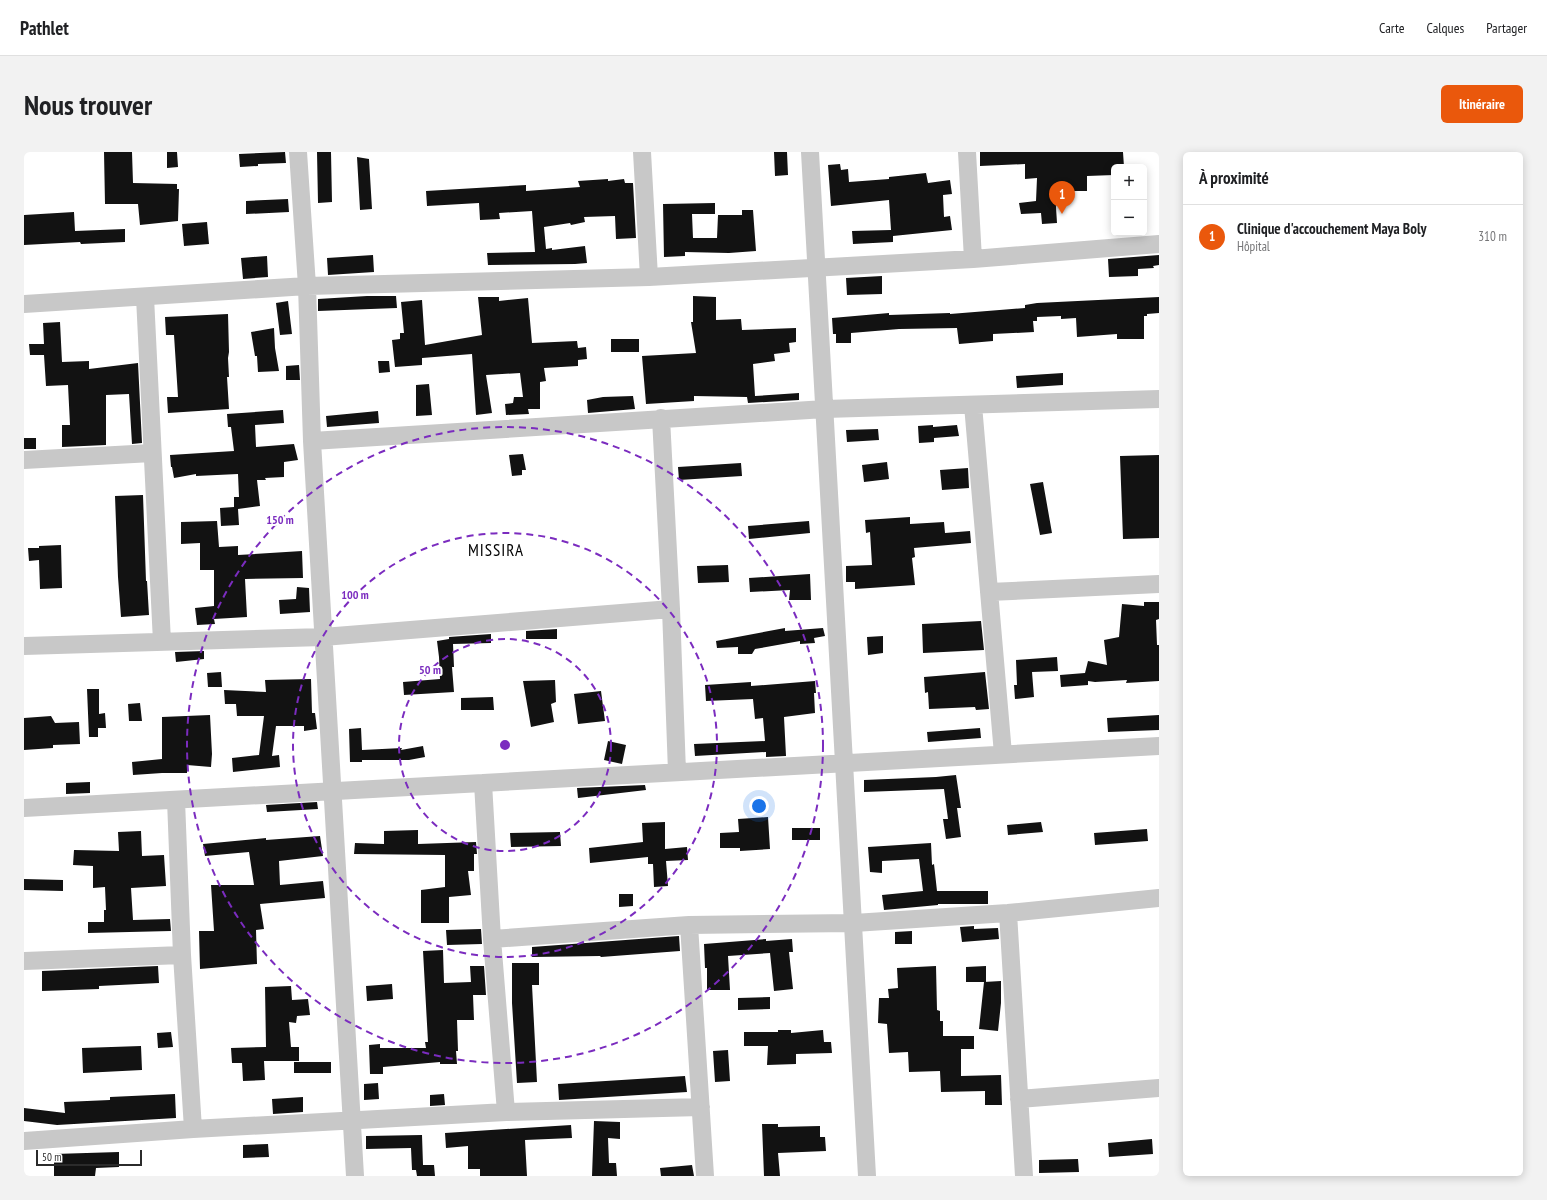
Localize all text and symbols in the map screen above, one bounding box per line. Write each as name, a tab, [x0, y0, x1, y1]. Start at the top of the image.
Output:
text: Pathlet	[20, 16, 69, 40]
text: Carte	[1379, 19, 1404, 37]
text: Calques	[1426, 19, 1464, 37]
text: Partager	[1486, 19, 1527, 37]
button: Itinéraire	[1441, 85, 1523, 123]
text: Nous trouver	[24, 86, 152, 123]
map controls	[1111, 164, 1147, 236]
button: +	[1111, 164, 1147, 200]
text: À proximité	[1199, 167, 1269, 189]
pin: 1	[1049, 181, 1075, 214]
button: −	[1111, 200, 1147, 236]
text: Clinique d'accouchement Maya Boly	[1237, 219, 1427, 238]
text: 1	[1209, 228, 1215, 245]
text: 310 m	[1478, 228, 1507, 245]
text: Hôpital	[1237, 238, 1270, 255]
text: 150 m	[266, 512, 294, 527]
district label: MISSIRA	[468, 539, 524, 561]
text: 100 m	[341, 587, 369, 602]
text: 50 m	[419, 662, 441, 677]
centre of rings	[498, 738, 512, 752]
your location	[749, 796, 769, 816]
scale bar	[36, 1148, 142, 1167]
text: 50 m	[42, 1150, 61, 1164]

